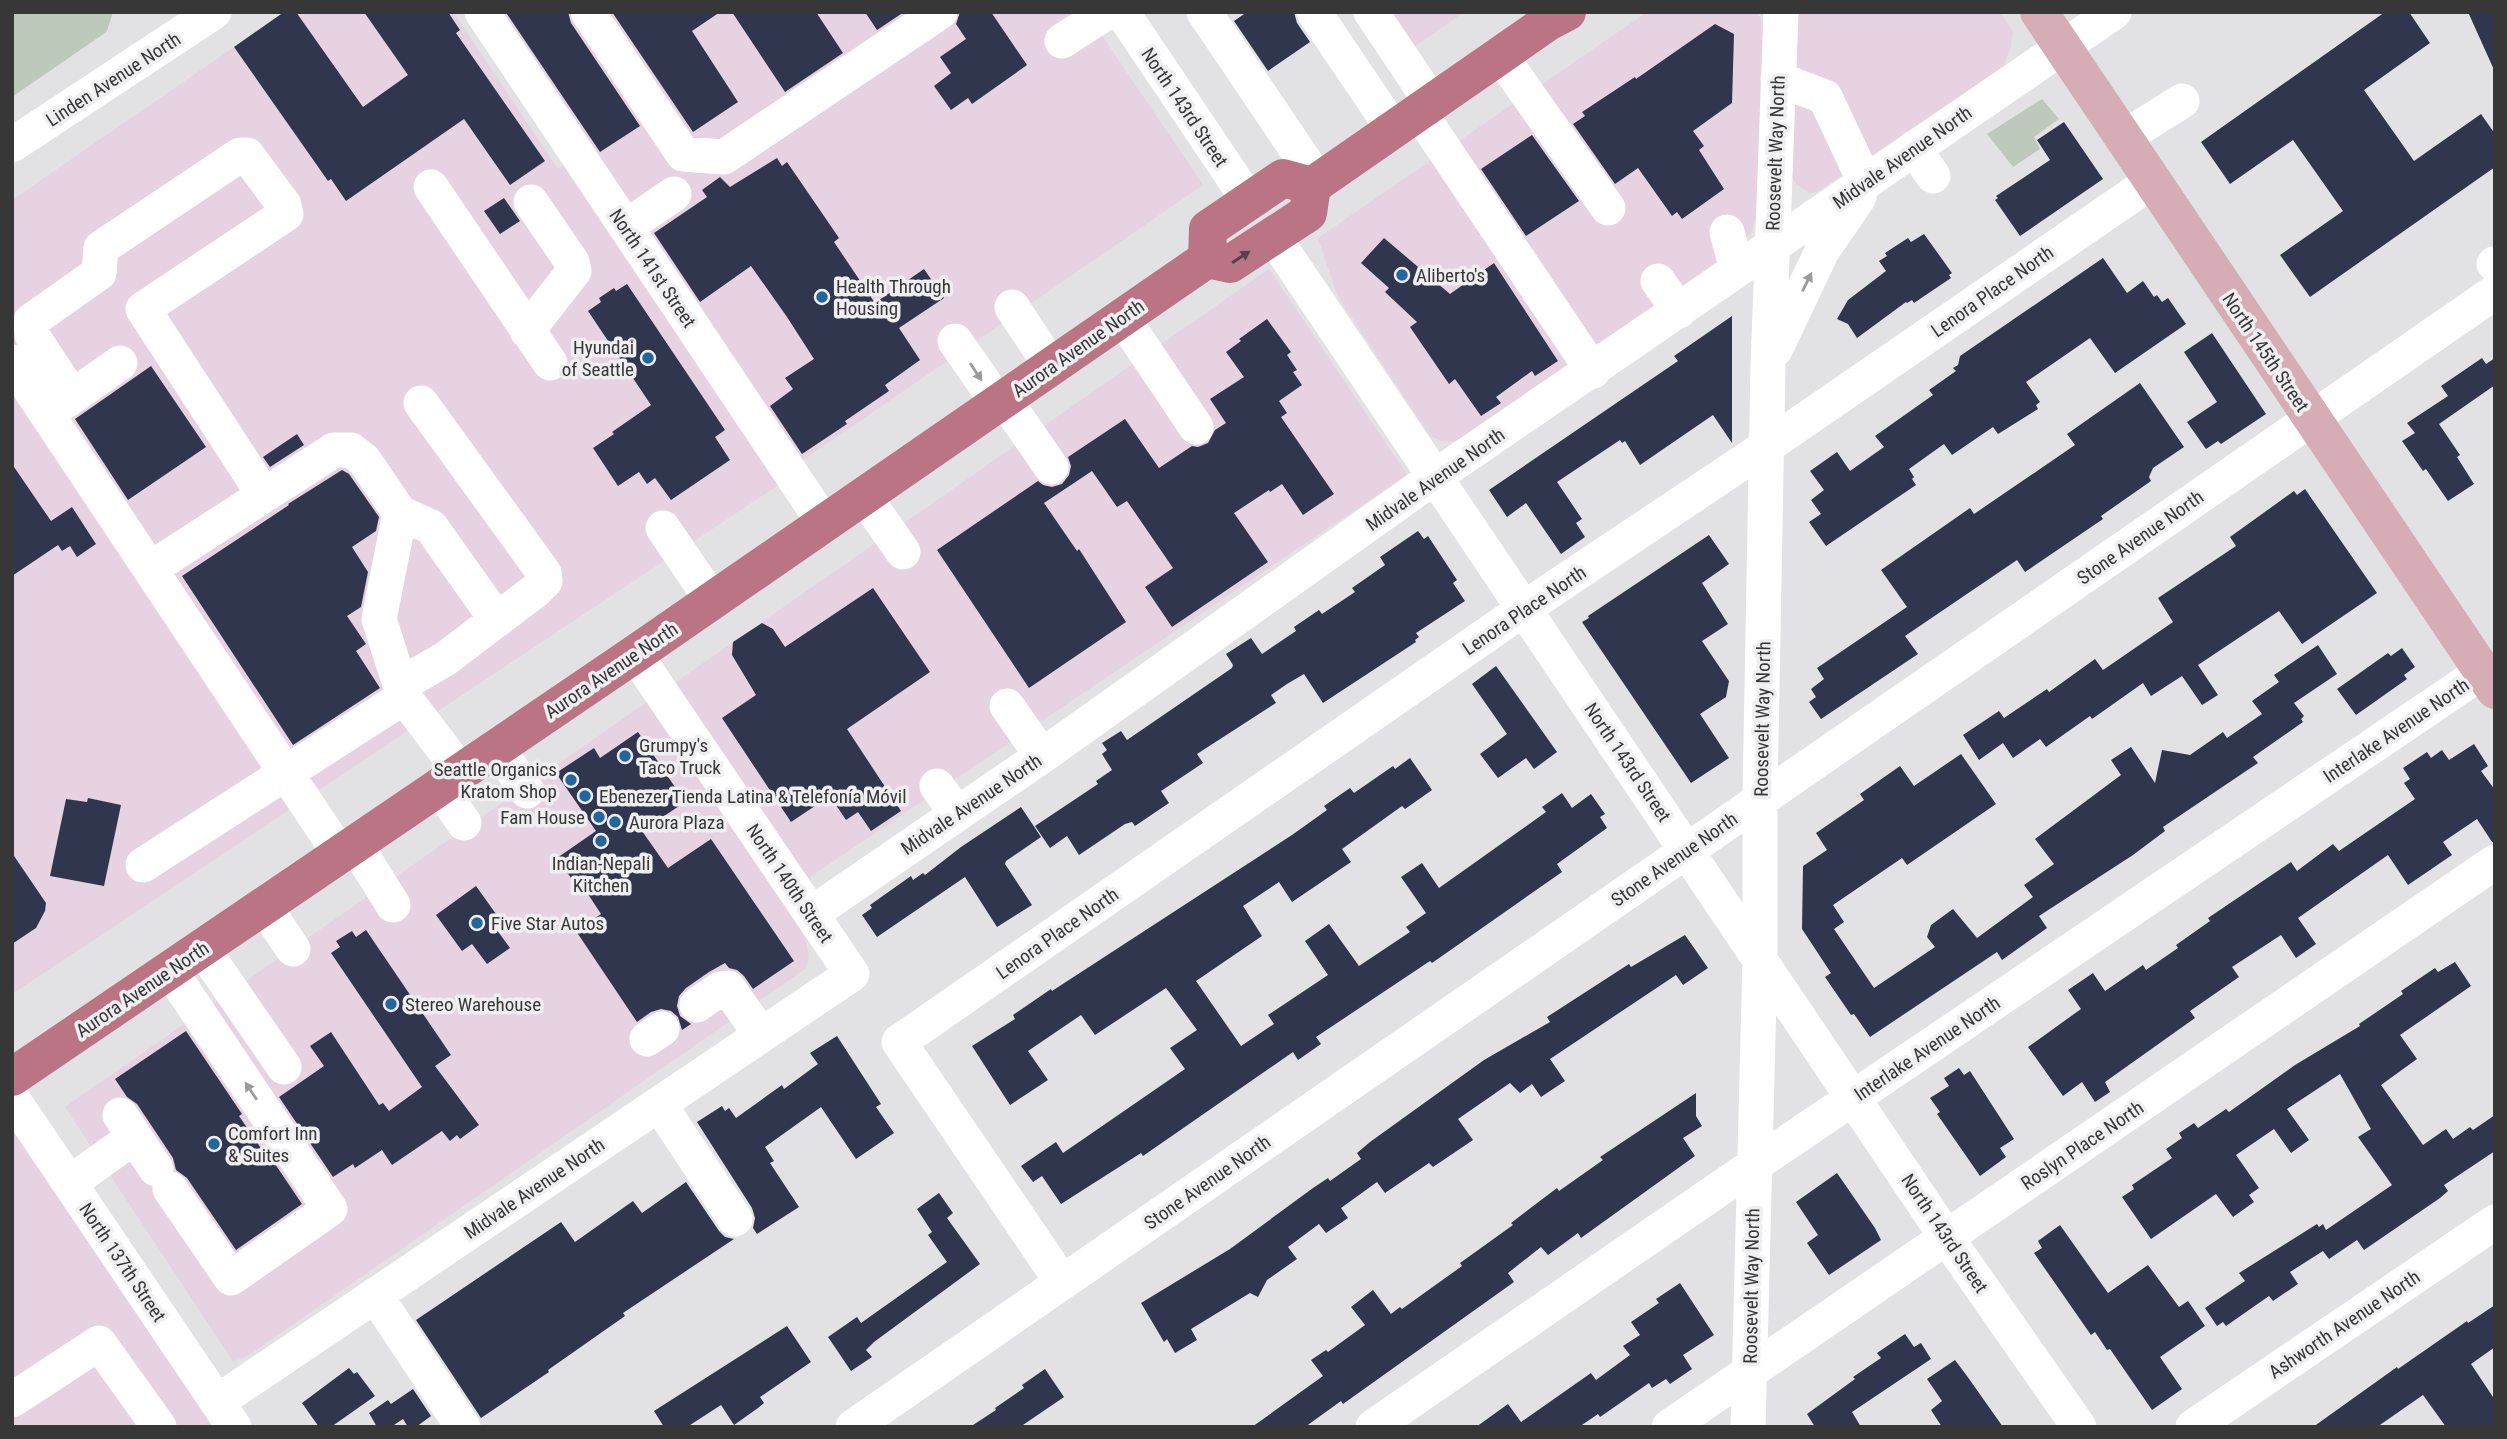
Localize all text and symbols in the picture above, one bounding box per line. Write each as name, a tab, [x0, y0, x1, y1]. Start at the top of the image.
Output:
street label: Linden Avenue North	[42, 27, 185, 132]
street label: North 143rd Street	[1136, 43, 1233, 171]
street label: Roosevelt Way North	[1761, 75, 1790, 231]
street label: Midvale Avenue North	[1828, 101, 1976, 214]
street label: North 141st Street	[604, 205, 701, 332]
street label: Lenora Place North	[1927, 241, 2058, 342]
one-way arrow	[1232, 250, 1251, 263]
place label: Aliberto's	[1416, 264, 1485, 287]
marker: Aliberto's	[1394, 267, 1410, 283]
one-way arrow	[1801, 272, 1812, 292]
place label: Health Through Housing	[836, 275, 951, 320]
street label: North 145th Street	[2217, 288, 2314, 416]
marker: Health Through Housing	[814, 289, 830, 305]
street label: Aurora Avenue North	[1008, 294, 1149, 402]
place label: Hyundai of Seattle	[562, 336, 634, 381]
marker: Hyundai of Seattle	[640, 350, 656, 366]
one-way arrow	[970, 362, 983, 382]
street label: Midvale Avenue North	[1361, 423, 1509, 536]
street label: Stone Avenue North	[2073, 485, 2208, 589]
street label: Lenora Place North	[1458, 561, 1590, 660]
street label: Aurora Avenue North	[540, 617, 682, 723]
street label: Roosevelt Way North	[1750, 641, 1775, 797]
street label: Interlake Avenue North	[2319, 673, 2474, 788]
street label: North 143rd Street	[1579, 698, 1676, 826]
place label: Grumpy's Taco Truck	[639, 734, 721, 779]
marker: Grumpy's Taco Truck	[617, 748, 633, 764]
street label: Midvale Avenue North	[897, 749, 1046, 860]
place label: Seattle Organics Kratom Shop	[434, 758, 557, 803]
marker: Seattle Organics Kratom Shop	[563, 772, 579, 788]
place label: Ebenezer Tienda Latina & Telefonía Móvil	[599, 785, 907, 808]
marker: Ebenezer Tienda Latina & Telefonía Móvil	[577, 788, 593, 804]
place label: Fam House	[500, 806, 585, 829]
street label: Stone Avenue North	[1607, 807, 1742, 911]
marker: Fam House	[591, 809, 607, 825]
place label: Aurora Plaza	[629, 811, 725, 834]
marker: Aurora Plaza	[607, 814, 623, 830]
street label: North 140th Street	[741, 819, 838, 947]
marker: Indian-Nepali Kitchen	[593, 833, 609, 849]
place label: Indian-Nepali Kitchen	[552, 852, 650, 897]
street label: Lenora Place North	[992, 883, 1123, 984]
place label: Five Star Autos	[491, 912, 604, 935]
marker: Five Star Autos	[469, 915, 485, 931]
street label: Aurora Avenue North	[71, 936, 213, 1042]
street label: Interlake Avenue North	[1850, 991, 2005, 1106]
place label: Stereo Warehouse	[405, 993, 541, 1016]
marker: Stereo Warehouse	[383, 996, 399, 1012]
one-way arrow	[245, 1081, 258, 1101]
street label: Roslyn Place North	[2017, 1096, 2148, 1195]
place label: Comfort Inn & Suites	[228, 1122, 318, 1167]
street label: Stone Avenue North	[1140, 1130, 1275, 1234]
street label: Midvale Avenue North	[460, 1133, 609, 1244]
marker: Comfort Inn & Suites	[206, 1136, 222, 1152]
street label: North 143rd Street	[1896, 1169, 1993, 1297]
street label: North 137th Street	[74, 1198, 171, 1326]
street label: Roosevelt Way North	[1739, 1208, 1764, 1364]
street label: Ashworth Avenue North	[2264, 1265, 2424, 1384]

